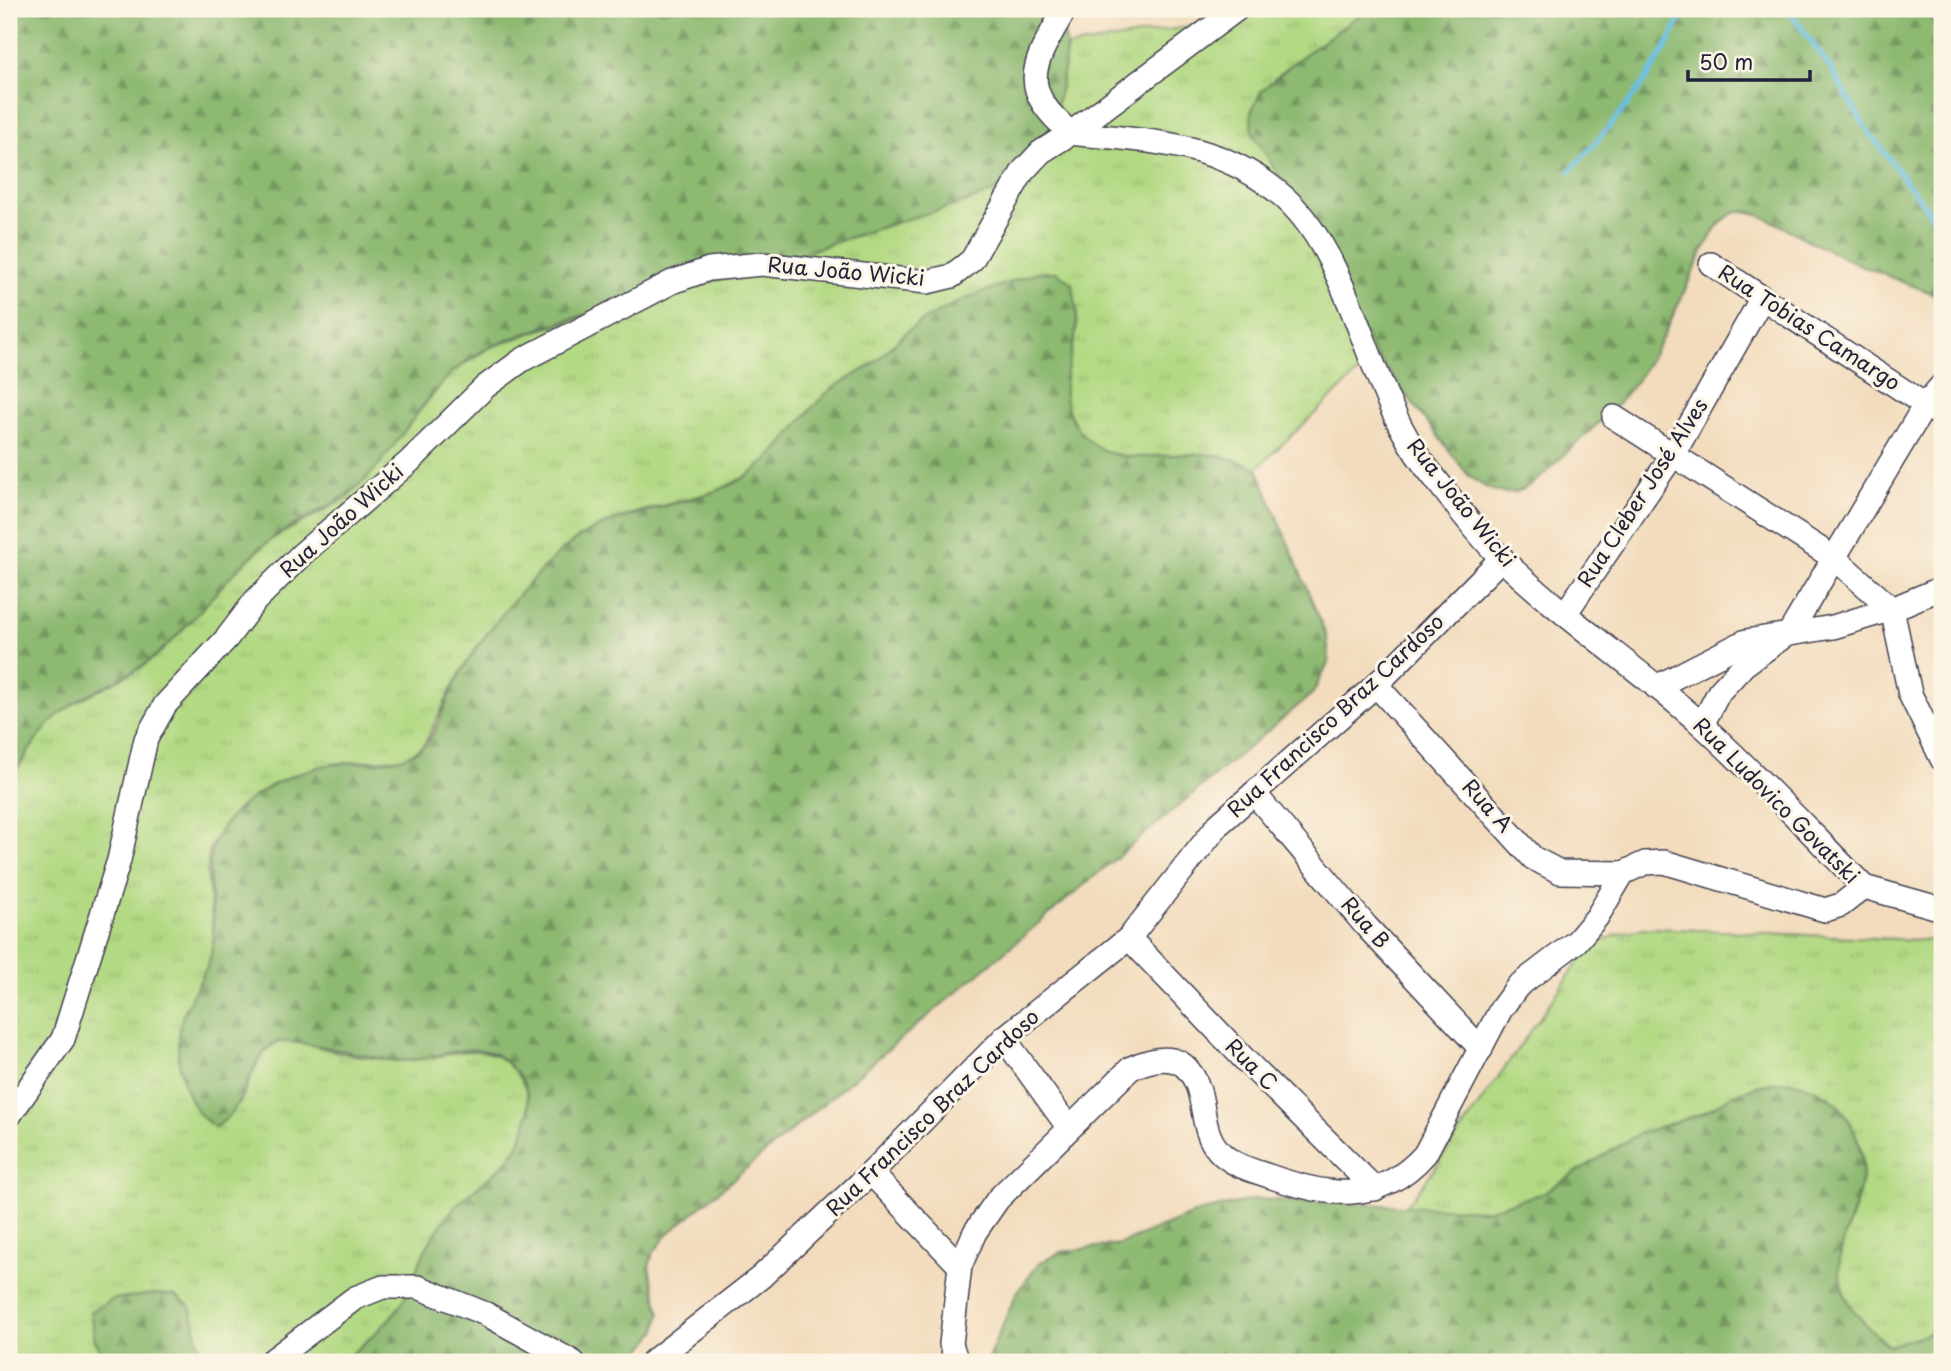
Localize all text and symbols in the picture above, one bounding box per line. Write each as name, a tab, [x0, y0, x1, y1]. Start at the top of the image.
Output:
scale bar	[1688, 38, 1811, 82]
text: 50 m	[1699, 45, 1753, 77]
street label: Rua João Wicki	[766, 247, 926, 293]
street label: Rua Tobias Camargo	[1713, 255, 1908, 397]
street label: Rua Cleber José Alves	[1568, 391, 1715, 593]
street label: Rua João Wicki	[1401, 430, 1525, 573]
street label: Rua João Wicki	[271, 455, 410, 584]
street label: Rua Francisco Braz Cardoso	[1219, 605, 1450, 824]
street label: Rua Ludovico Govatski	[1687, 709, 1868, 890]
street label: Rua A	[1456, 771, 1521, 839]
street label: Rua B	[1335, 889, 1398, 955]
street label: Rua Francisco Braz Cardoso	[818, 1001, 1046, 1222]
street label: Rua C	[1219, 1030, 1286, 1097]

